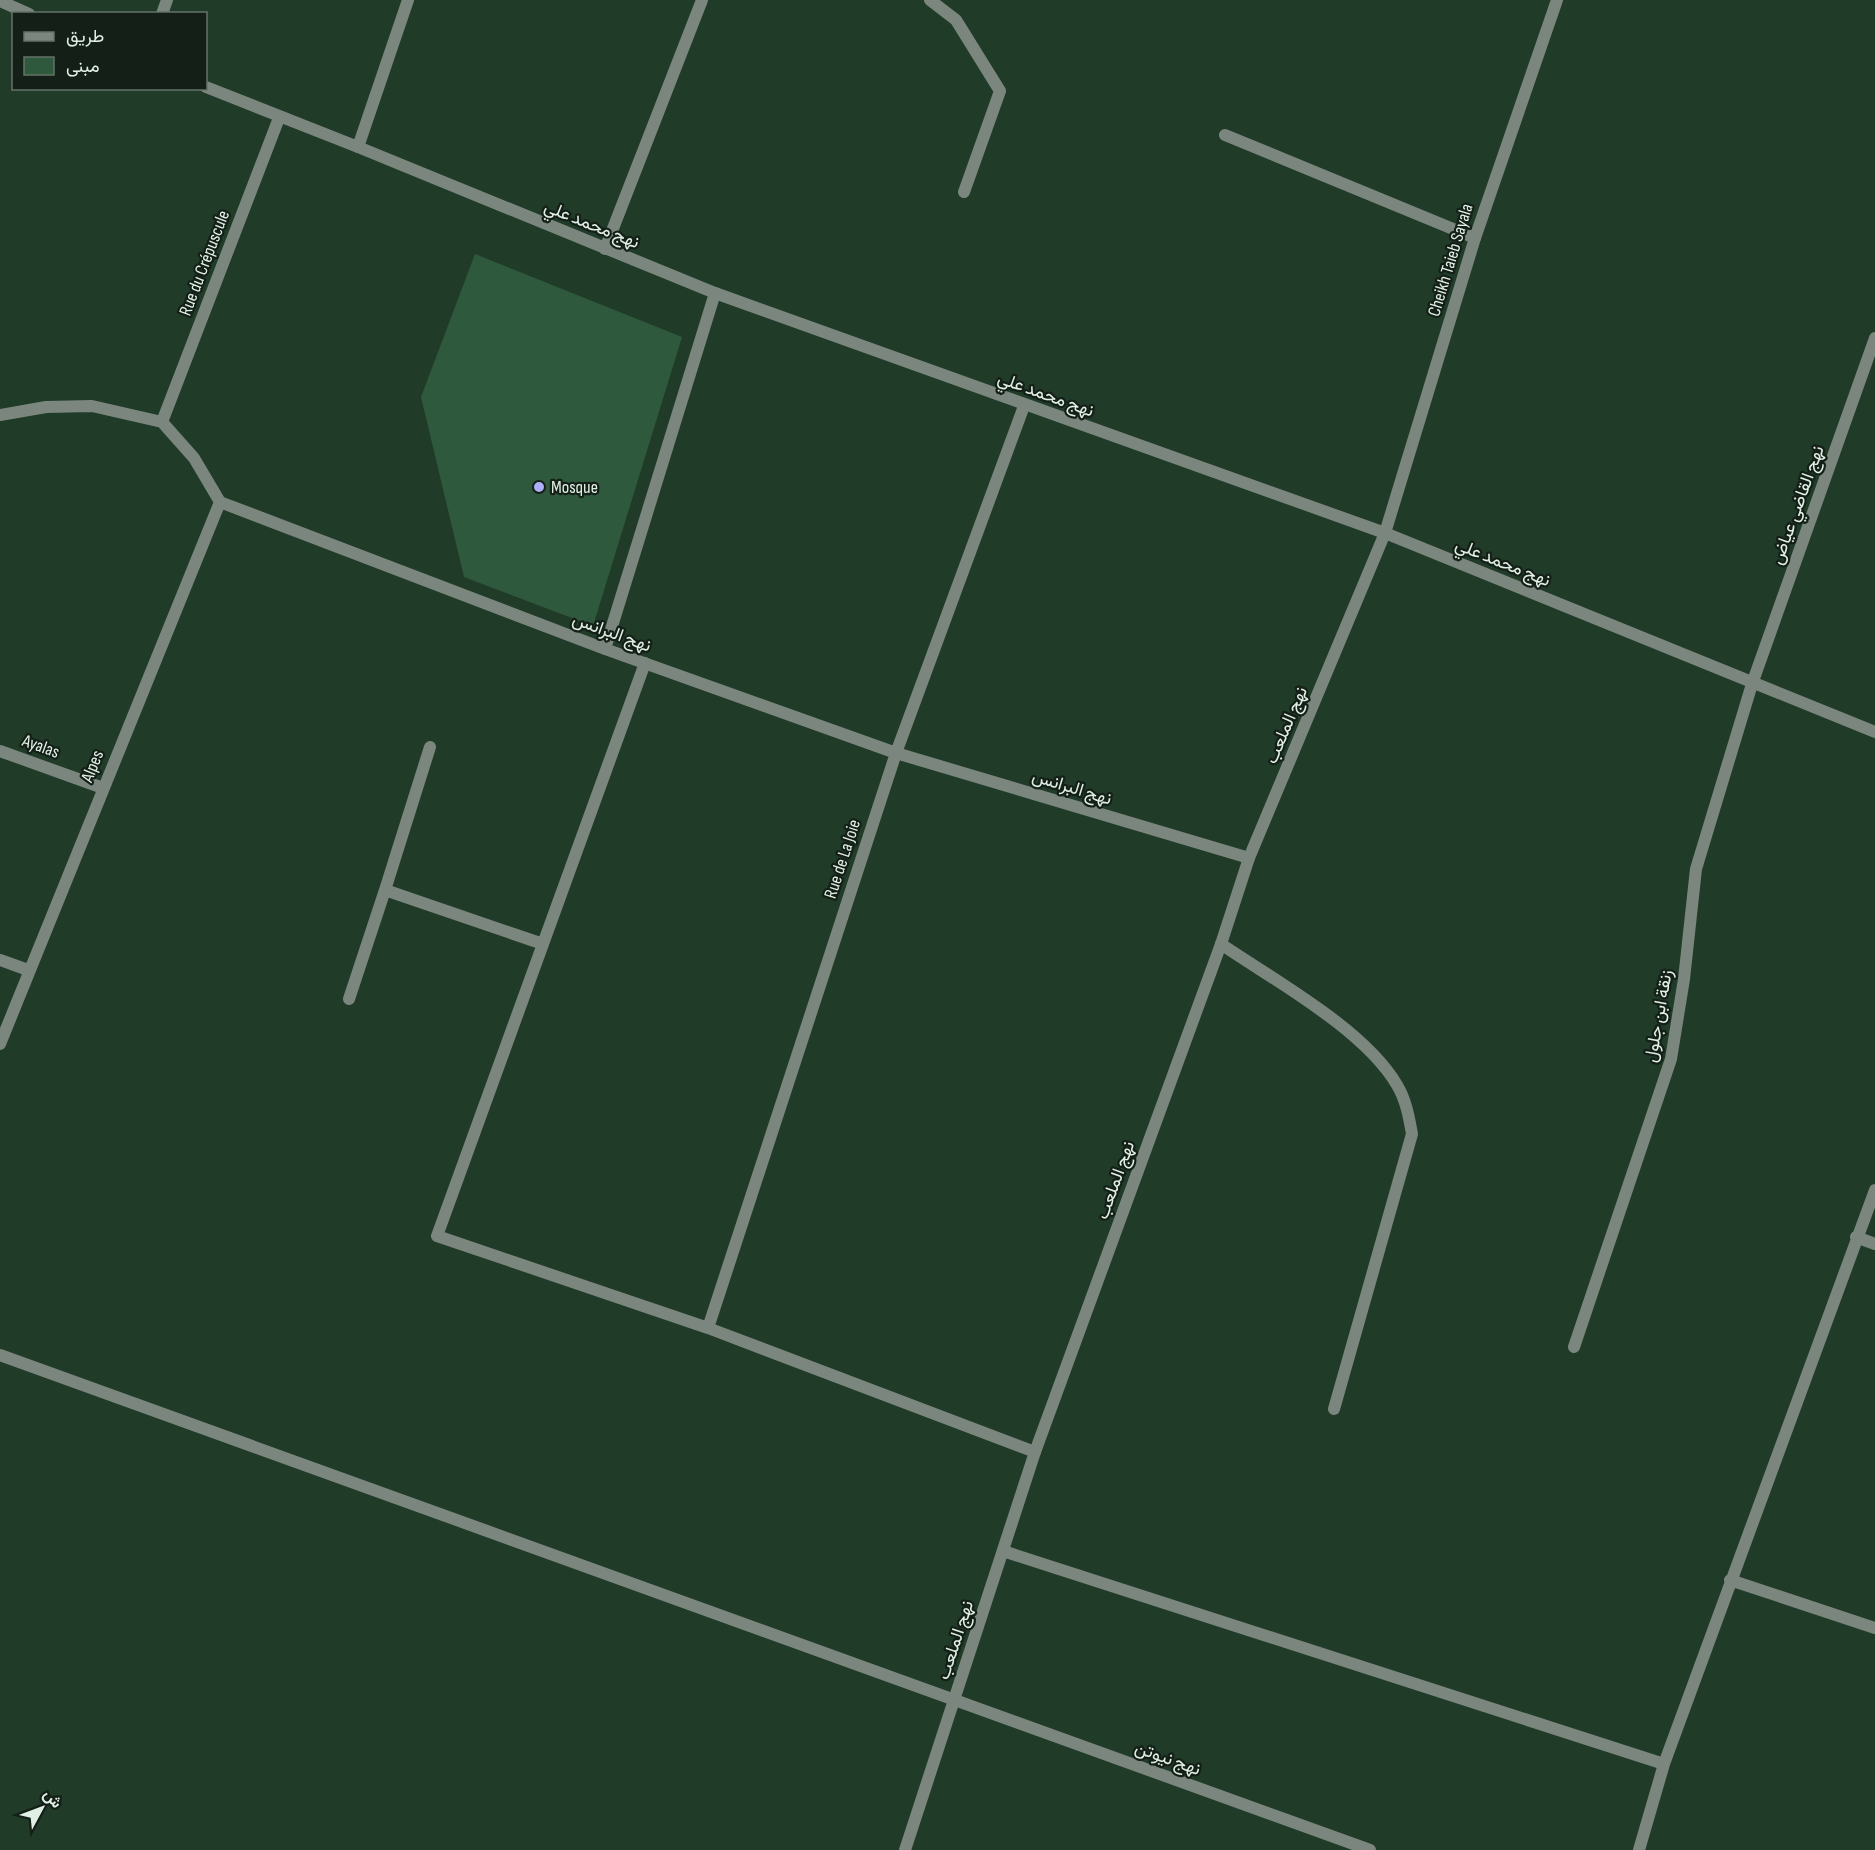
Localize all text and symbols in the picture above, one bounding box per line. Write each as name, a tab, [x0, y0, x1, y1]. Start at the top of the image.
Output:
legend	[12, 12, 207, 90]
text: طريق	[66, 26, 104, 47]
text: مبنى	[66, 56, 100, 77]
street label: نهج محمد علي	[540, 196, 642, 257]
street label: Cheikh Taieb Sayala	[1423, 201, 1478, 319]
street label: Rue du Crépuscule	[175, 207, 234, 319]
street label: نهج محمد علي	[994, 367, 1097, 425]
street label: نهج القاضي عياض	[1766, 443, 1832, 569]
place label: Mosque	[551, 477, 598, 498]
marker: Mosque	[532, 480, 546, 494]
street label: نهج محمد علي	[1451, 534, 1553, 595]
street label: نهج البرانس	[569, 609, 654, 657]
street label: نهج الملعب	[1261, 683, 1313, 767]
street label: Ayalas	[19, 730, 62, 763]
street label: Alpes	[76, 747, 108, 786]
street label: نهج البرانس	[1029, 765, 1114, 810]
street label: Rue de La Joie	[820, 817, 865, 901]
street label: زنقة ابن جلول	[1640, 968, 1677, 1064]
street label: نهج الملعب	[1092, 1138, 1140, 1223]
street label: نهج الملعب	[933, 1598, 979, 1683]
street label: نهج نيوتن	[1132, 1737, 1204, 1781]
north arrow	[12, 1778, 72, 1838]
text: ش	[39, 1786, 66, 1813]

